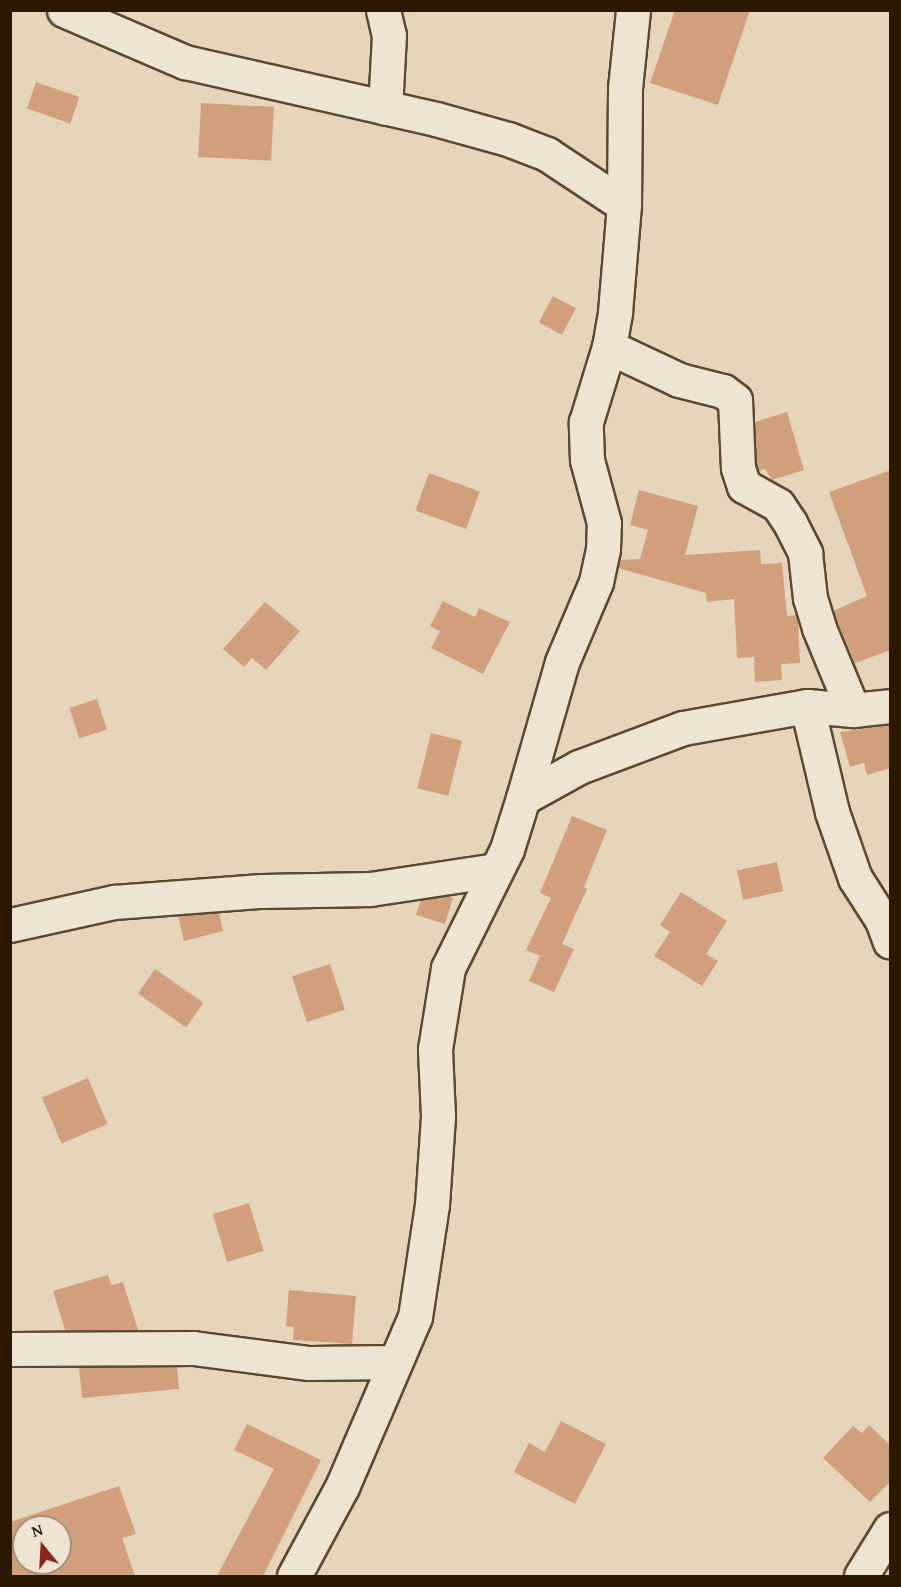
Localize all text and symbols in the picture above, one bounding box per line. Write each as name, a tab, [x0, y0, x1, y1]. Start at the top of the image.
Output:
north arrow	[12, 1515, 72, 1575]
text: N	[28, 1517, 46, 1543]

